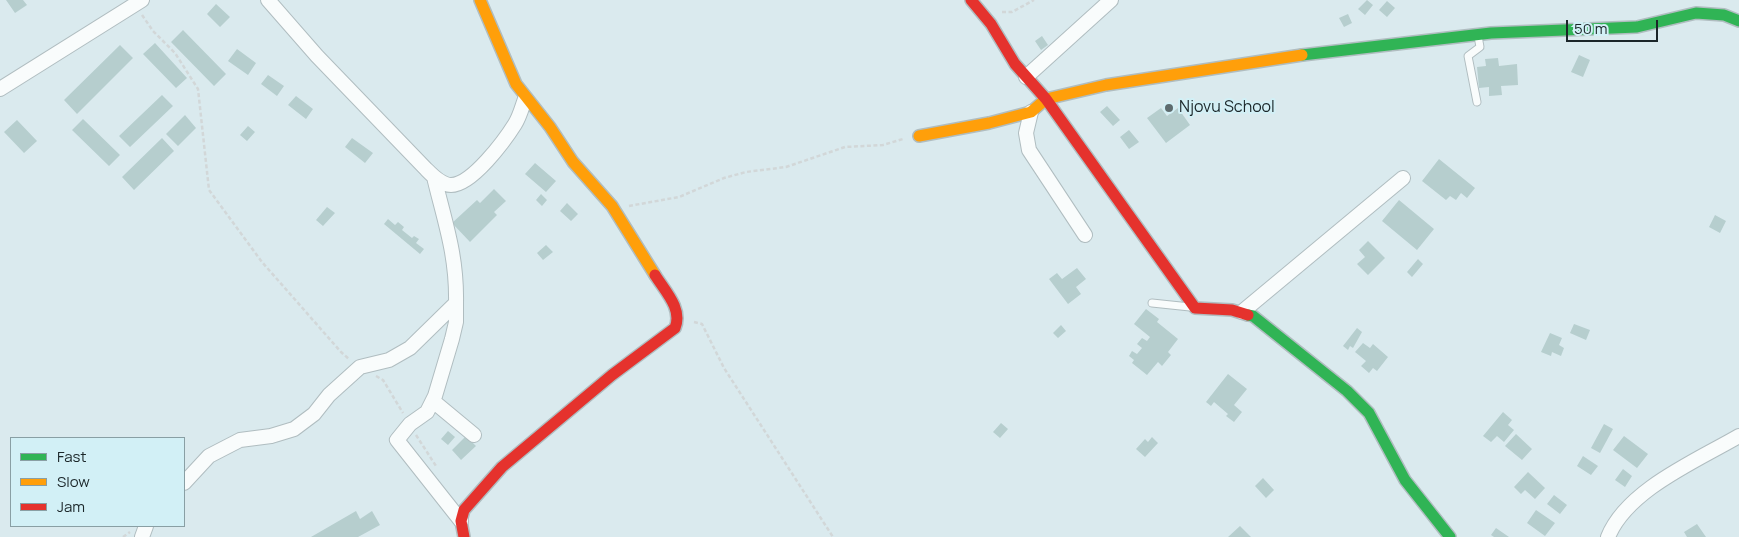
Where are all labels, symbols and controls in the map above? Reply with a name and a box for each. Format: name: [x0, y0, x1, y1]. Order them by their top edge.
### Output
scale bar: [1569, 10, 1662, 42]
text: 50 m: [1574, 18, 1608, 39]
place label: Njovu School: [1179, 98, 1275, 118]
marker: Njovu School: [1163, 102, 1175, 114]
legend: [10, 437, 185, 527]
text: Fast: [57, 446, 86, 467]
text: Slow: [57, 471, 90, 492]
text: Jam: [57, 496, 85, 517]

